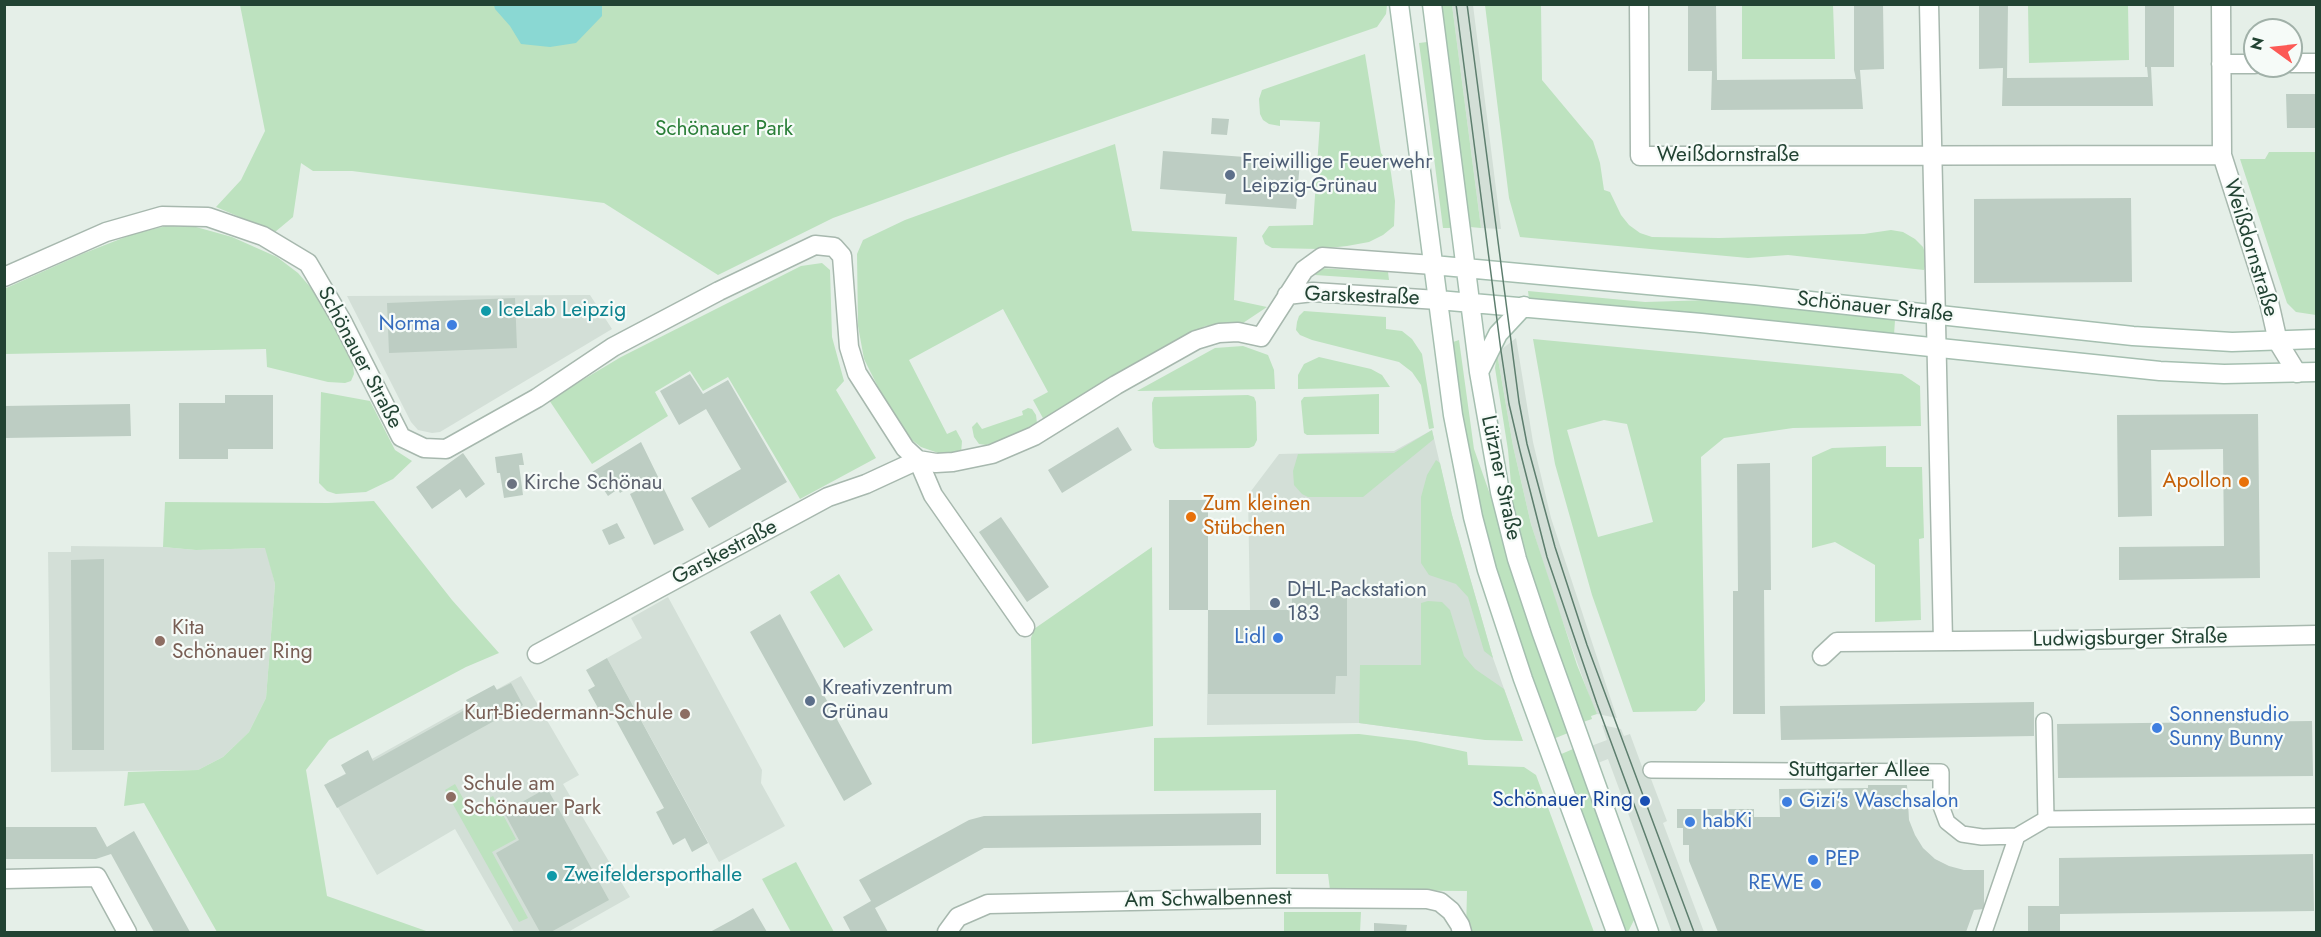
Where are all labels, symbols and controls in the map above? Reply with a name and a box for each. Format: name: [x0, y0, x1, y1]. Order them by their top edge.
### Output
north arrow: [2243, 18, 2303, 78]
text: N: [2244, 35, 2270, 53]
park label: Schönauer Park: [655, 117, 793, 143]
street label: Weißdornstraße: [1657, 143, 1799, 169]
place label: Freiwillige Feuerwehr Leipzig-Grünau: [1242, 150, 1433, 200]
marker: Freiwillige Feuerwehr Leipzig-Grünau: [1223, 168, 1237, 182]
street label: Weißdornstraße: [2217, 176, 2283, 320]
street label: Garskestraße: [1304, 282, 1420, 312]
street label: Schönauer Straße: [311, 283, 407, 433]
street label: Schönauer Straße: [1796, 287, 1954, 329]
place label: IceLab Leipzig: [498, 298, 626, 324]
marker: IceLab Leipzig: [479, 304, 493, 318]
place label: Norma: [379, 312, 440, 338]
marker: Norma: [445, 318, 459, 332]
street label: Lützner Straße: [1474, 413, 1526, 543]
place label: Apollon: [2163, 469, 2232, 495]
place label: Kirche Schönau: [524, 471, 663, 497]
marker: Apollon: [2237, 475, 2251, 489]
marker: Kirche Schönau: [505, 477, 519, 491]
place label: Zum kleinen Stübchen: [1203, 492, 1311, 542]
marker: Zum kleinen Stübchen: [1184, 510, 1198, 524]
street label: Garskestraße: [668, 515, 782, 591]
place label: DHL-Packstation 183: [1287, 578, 1427, 628]
marker: DHL-Packstation 183: [1268, 596, 1282, 610]
place label: Kita Schönauer Ring: [172, 616, 313, 666]
place label: Lidl: [1234, 625, 1266, 651]
street label: Ludwigsburger Straße: [2032, 625, 2228, 653]
marker: Lidl: [1271, 631, 1285, 645]
marker: Kita Schönauer Ring: [153, 634, 167, 648]
place label: Kreativzentrum Grünau: [822, 676, 953, 726]
marker: Kreativzentrum Grünau: [803, 694, 817, 708]
place label: Kurt-Biedermann-Schule: [464, 701, 673, 727]
place label: Sonnenstudio Sunny Bunny: [2169, 703, 2289, 753]
marker: Kurt-Biedermann-Schule: [678, 707, 692, 721]
marker: Sonnenstudio Sunny Bunny: [2150, 721, 2164, 735]
street label: Stuttgarter Allee: [1788, 758, 1930, 784]
place label: Schule am Schönauer Park: [463, 772, 601, 822]
place label: Schönauer Ring: [1492, 788, 1633, 814]
place label: Gizi's Waschsalon: [1799, 789, 1959, 815]
marker: Schule am Schönauer Park: [444, 790, 458, 804]
marker: Schönauer Ring: [1638, 794, 1652, 808]
marker: Gizi's Waschsalon: [1780, 795, 1794, 809]
place label: habKi: [1702, 809, 1752, 835]
marker: habKi: [1683, 815, 1697, 829]
place label: PEP: [1825, 847, 1860, 873]
marker: PEP: [1806, 853, 1820, 867]
place label: Zweifeldersporthalle: [564, 863, 742, 889]
marker: Zweifeldersporthalle: [545, 869, 559, 883]
place label: REWE: [1748, 871, 1804, 897]
marker: REWE: [1809, 877, 1823, 891]
street label: Am Schwalbennest: [1124, 886, 1292, 914]

